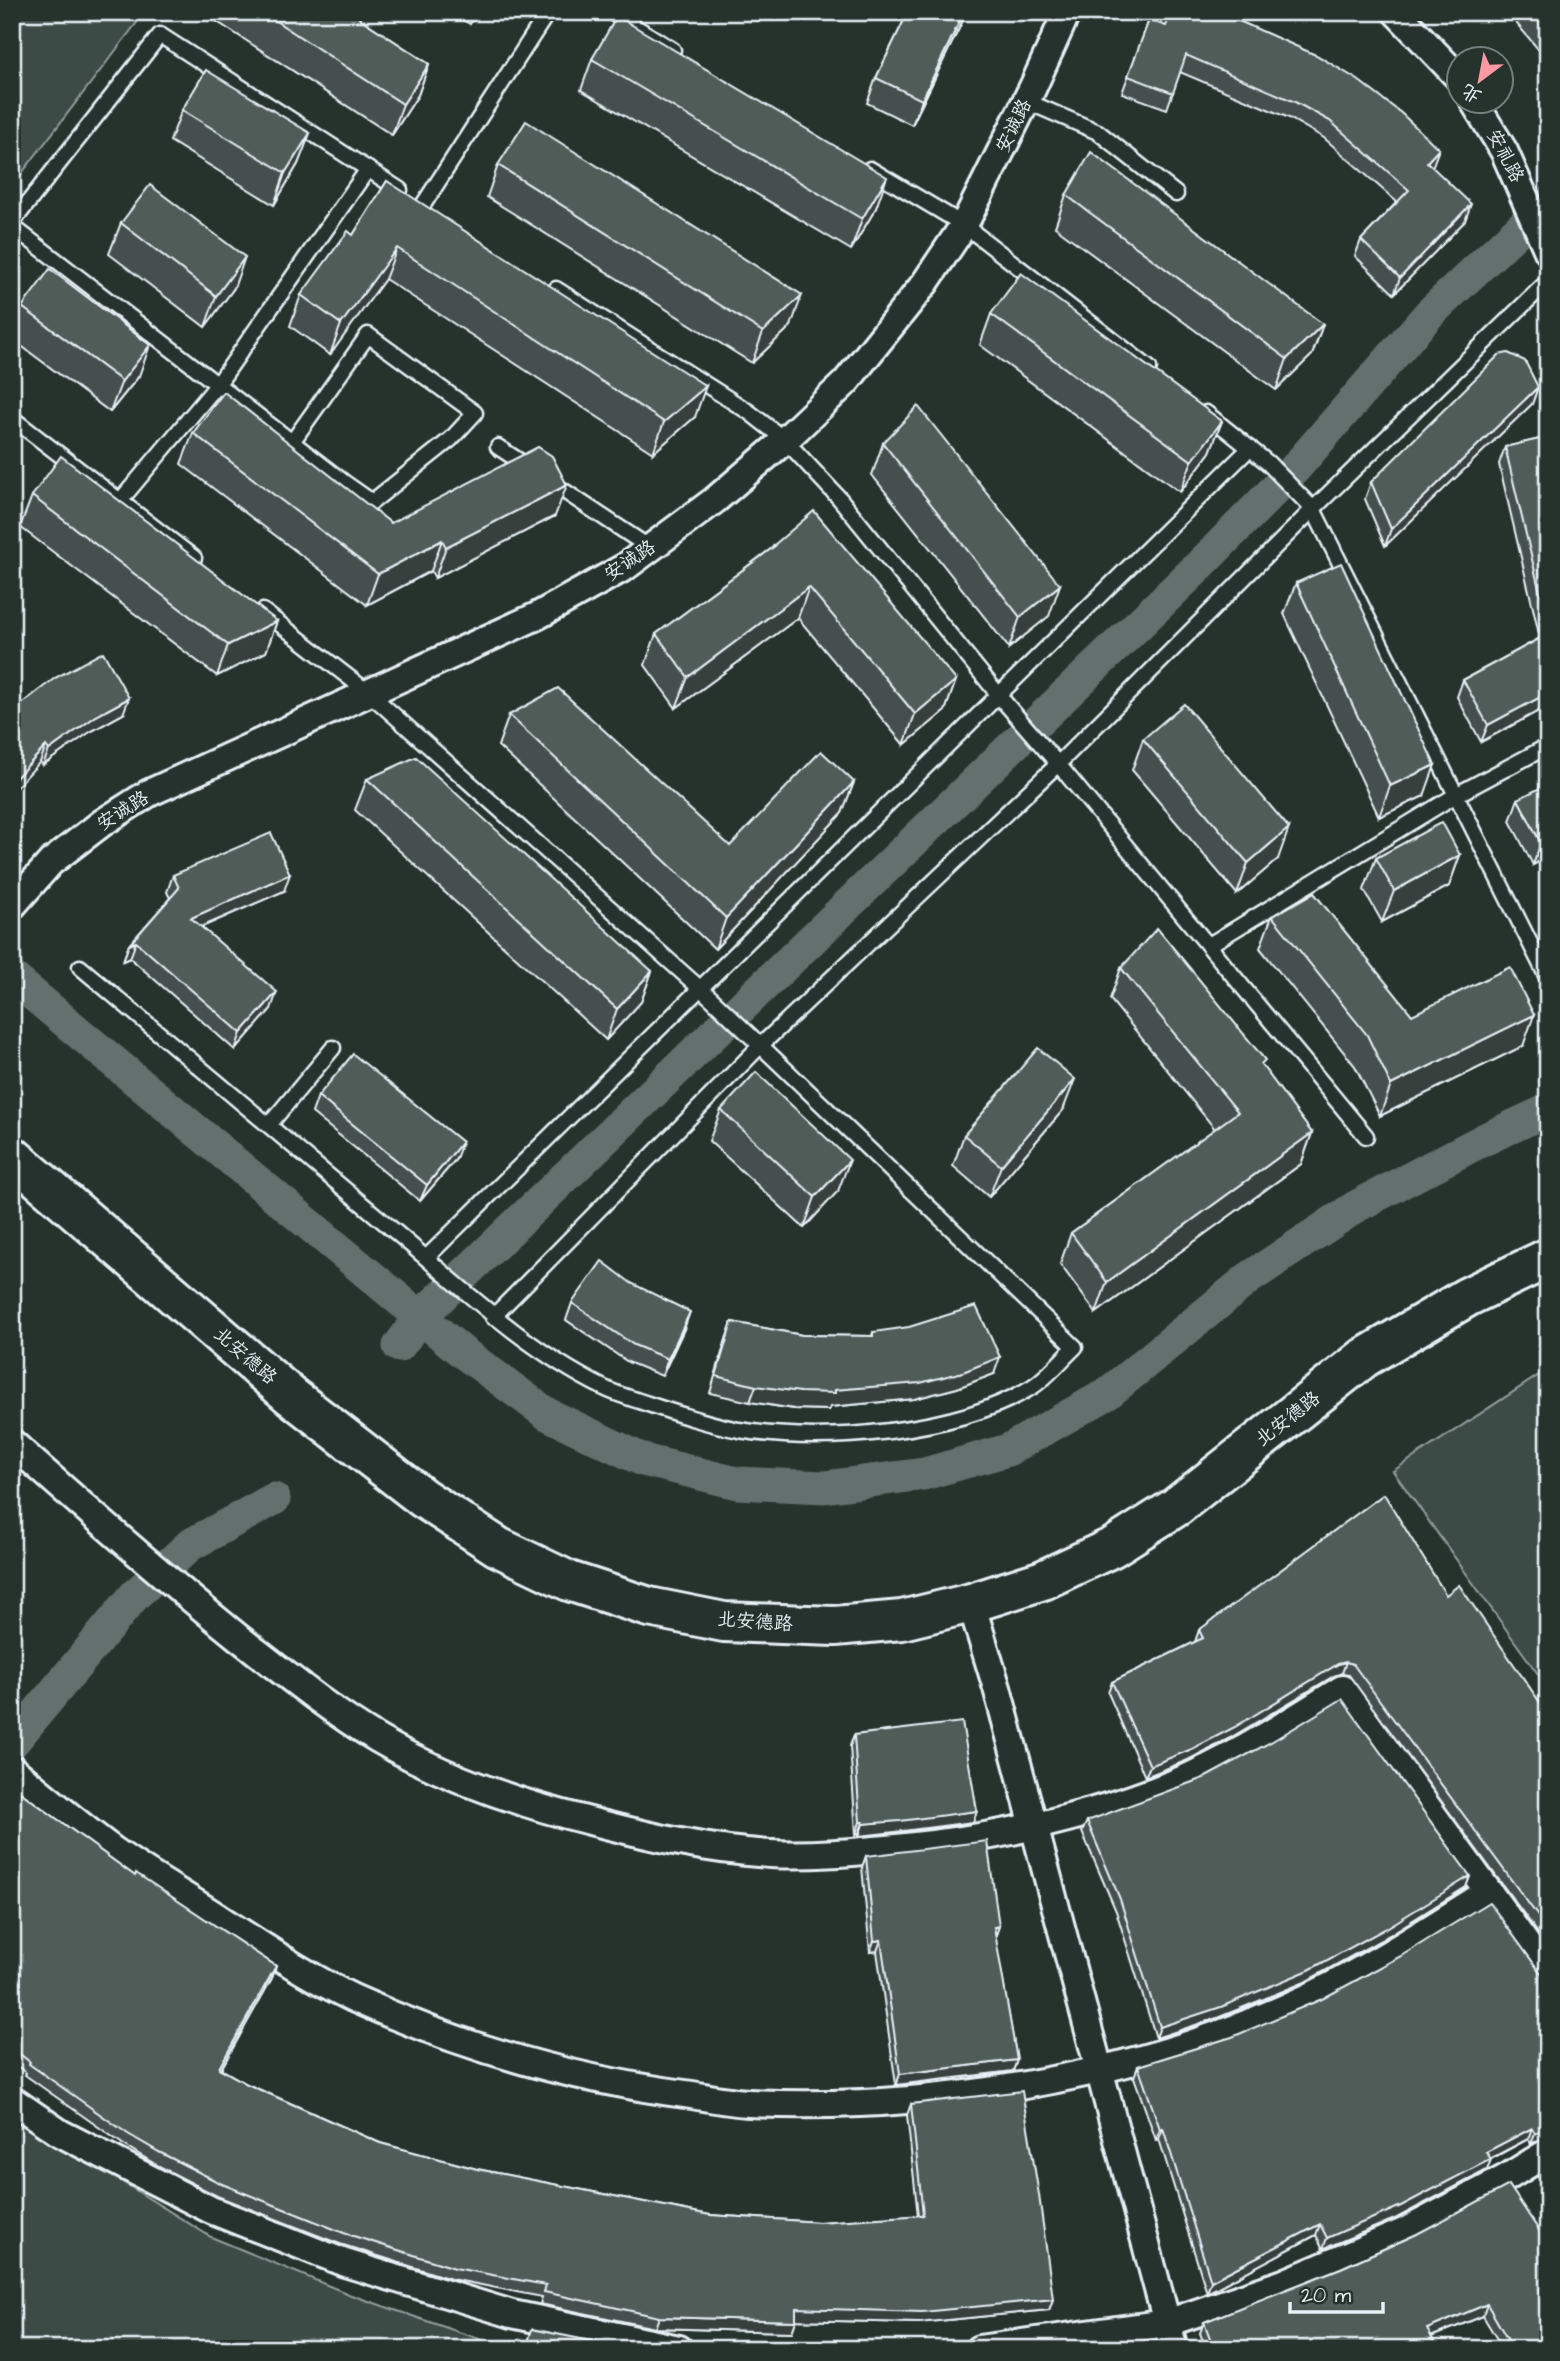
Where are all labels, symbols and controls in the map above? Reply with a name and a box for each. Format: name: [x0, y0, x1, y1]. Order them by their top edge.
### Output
north arrow: [1444, 46, 1514, 116]
text: 北: [1457, 77, 1487, 110]
street label: 安诚路: [989, 94, 1039, 158]
street label: 安礼路: [1480, 124, 1530, 188]
street label: 安诚路: [599, 534, 661, 588]
street label: 安诚路: [92, 784, 154, 838]
street label: 北安德路: [207, 1321, 283, 1391]
street label: 北安德路: [1250, 1385, 1326, 1453]
street label: 北安德路: [716, 1606, 794, 1638]
scale bar: [1290, 2270, 1383, 2314]
text: 20 m: [1301, 2281, 1352, 2310]

